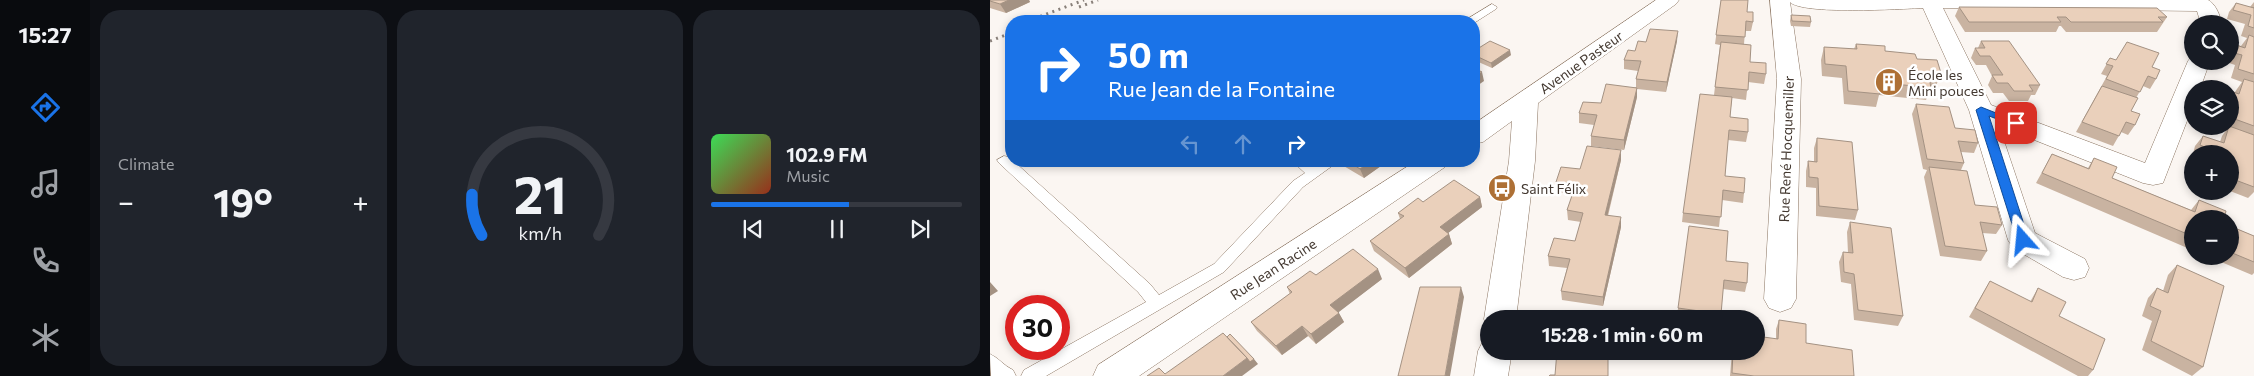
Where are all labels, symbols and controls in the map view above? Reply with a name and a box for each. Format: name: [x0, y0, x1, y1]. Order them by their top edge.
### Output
map controls: [2184, 15, 2239, 265]
button: search: [2184, 15, 2239, 70]
text: 15:27: [18, 21, 72, 48]
street label: Avenue Pasteur: [1536, 27, 1626, 97]
text: 50 m: [1108, 32, 1189, 75]
icon: right: [1025, 35, 1090, 100]
place label: École les Mini pouces: [1908, 66, 1984, 99]
building icon: École les Mini pouces: [1874, 67, 1904, 97]
text: Rue Jean de la Fontaine: [1108, 75, 1335, 102]
street label: Rue René Hocquemiller: [1775, 75, 1797, 223]
button: layers: [2184, 80, 2239, 135]
icon: directions: [28, 90, 63, 125]
pin: [1995, 102, 2037, 144]
icon: arrive: [2002, 109, 2030, 137]
icon: left: [1176, 130, 1204, 158]
icon: ahead: [1229, 130, 1257, 158]
icon: right: [1282, 130, 1310, 158]
text: 102.9 FM: [786, 143, 868, 166]
button: +: [2184, 145, 2239, 200]
text: Climate: [118, 154, 174, 173]
text: 21: [513, 161, 567, 225]
icon: music: [28, 166, 63, 201]
text: Music: [786, 166, 830, 185]
bus stop icon: Saint Félix: [1487, 173, 1517, 203]
text: 19°: [213, 178, 273, 225]
place label: Saint Félix: [1521, 180, 1587, 197]
text: −: [118, 184, 134, 218]
text: +: [352, 184, 369, 218]
button: −: [2184, 210, 2239, 265]
position arrow: [1996, 213, 2048, 265]
icon: previous: [739, 215, 767, 243]
icon: pause: [823, 215, 851, 243]
icon: next: [906, 215, 934, 243]
text: km/h: [518, 222, 562, 244]
street label: Rue Jean Racine: [1227, 235, 1319, 303]
icon: phone: [28, 243, 63, 278]
speed limit sign: 30: [1005, 295, 1070, 360]
icon: climate: [28, 320, 63, 355]
text: 15:28 · 1 min · 60 m: [1542, 323, 1703, 346]

